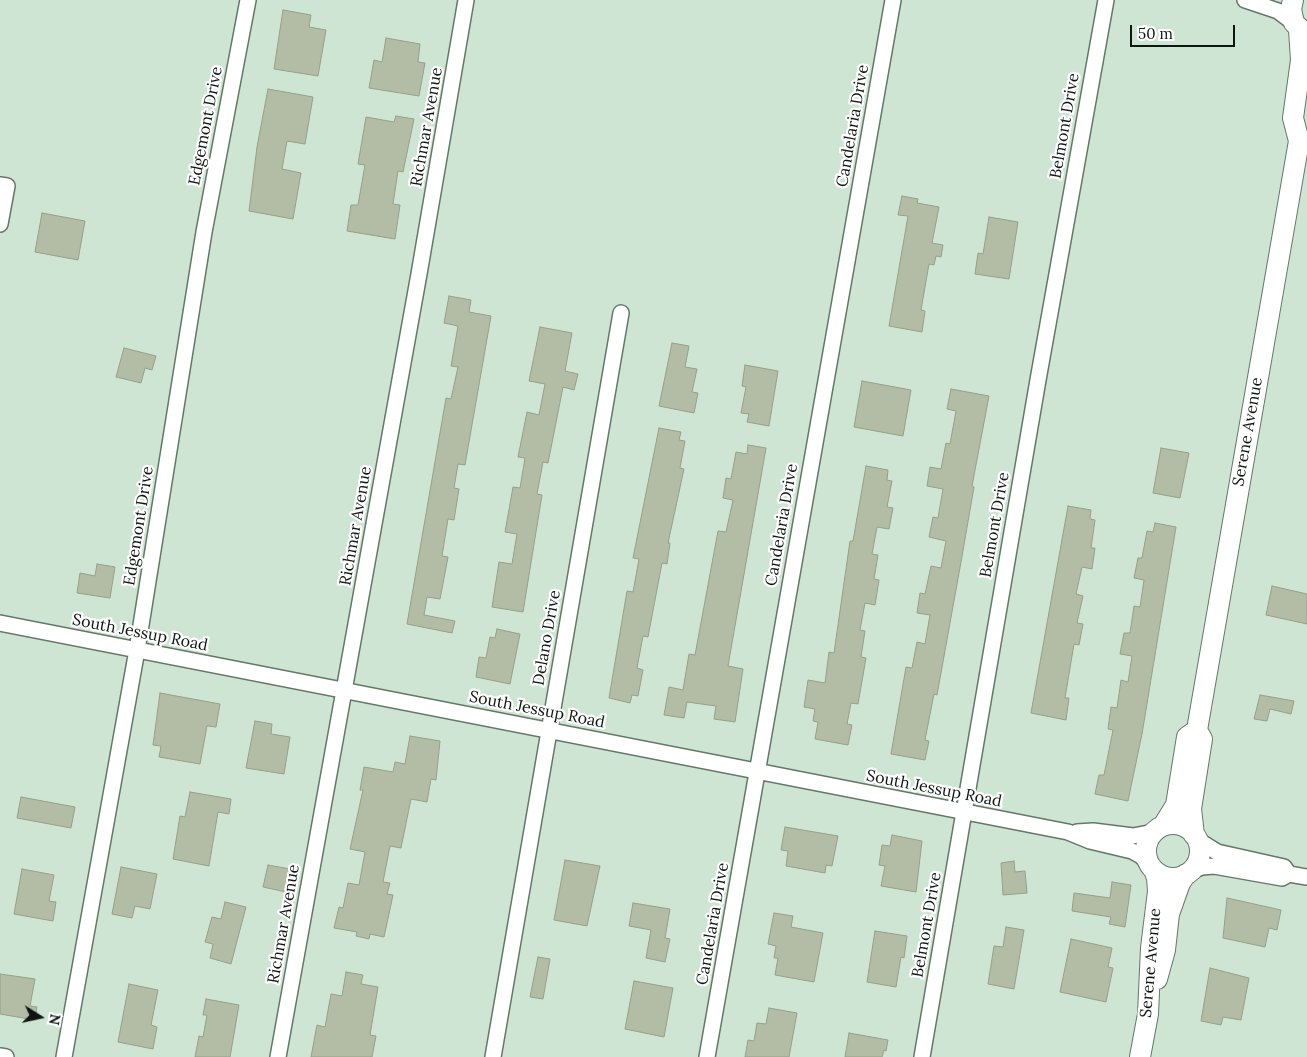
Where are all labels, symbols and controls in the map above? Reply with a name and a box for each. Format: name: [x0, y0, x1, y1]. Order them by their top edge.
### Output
scale bar: [1132, 15, 1237, 47]
text: 50 m: [1138, 24, 1173, 43]
street label: Candelaria Drive: [833, 63, 873, 189]
street label: Edgemont Drive: [185, 65, 227, 187]
street label: Richmar Avenue: [407, 66, 447, 188]
street label: Belmont Drive: [1046, 72, 1084, 180]
street label: Serene Avenue: [1229, 376, 1267, 488]
street label: Candelaria Drive: [762, 462, 802, 588]
street label: Edgemont Drive: [120, 465, 158, 587]
street label: Richmar Avenue: [336, 465, 376, 587]
street label: Belmont Drive: [976, 471, 1014, 579]
street label: Delano Drive: [529, 589, 565, 687]
street label: South Jessup Road: [71, 610, 209, 656]
street label: South Jessup Road: [468, 687, 606, 733]
street label: South Jessup Road: [865, 766, 1003, 812]
street label: Candelaria Drive: [693, 861, 733, 987]
street label: Richmar Avenue: [264, 863, 304, 985]
street label: Belmont Drive: [908, 871, 946, 979]
street label: Serene Avenue: [1137, 907, 1165, 1019]
north arrow: [15, 992, 65, 1042]
text: N: [45, 1013, 65, 1026]

